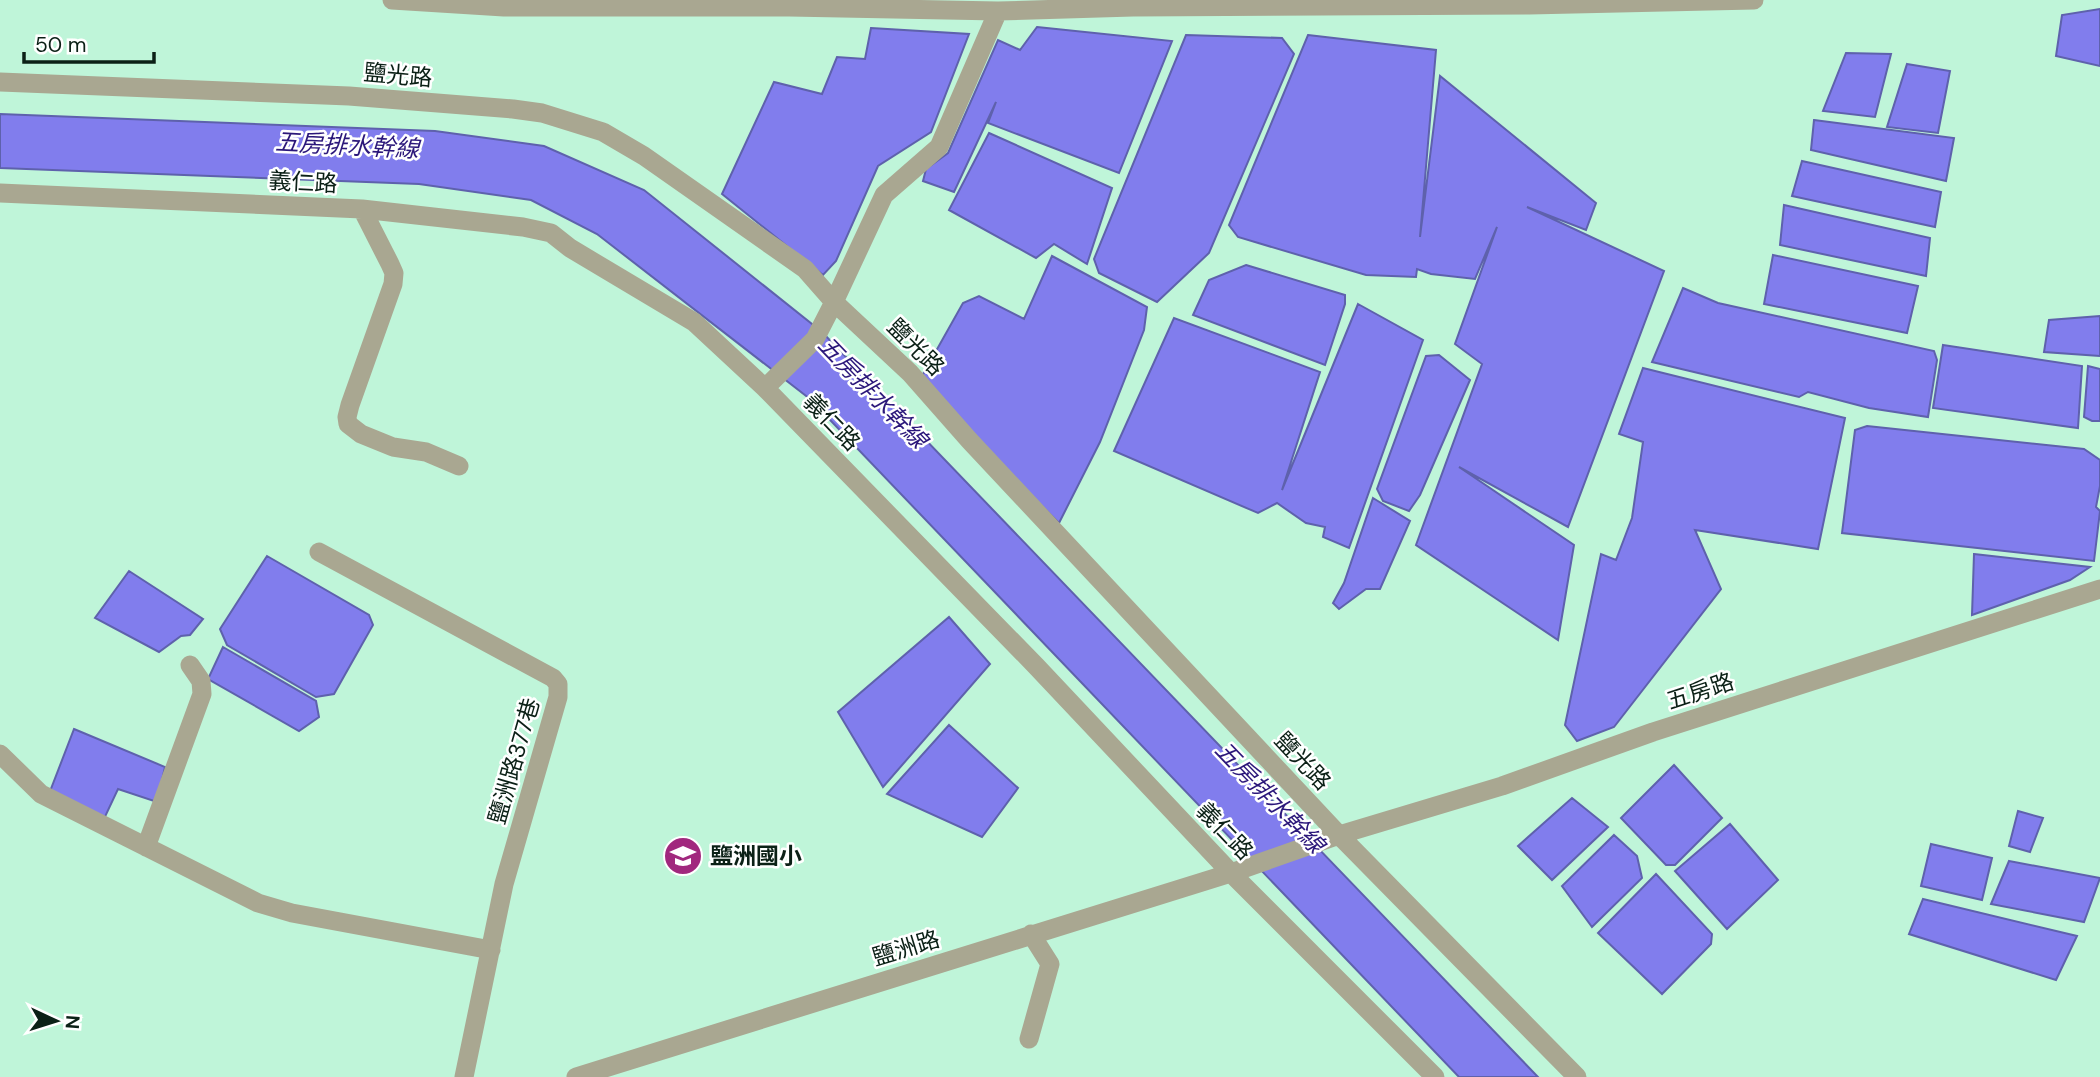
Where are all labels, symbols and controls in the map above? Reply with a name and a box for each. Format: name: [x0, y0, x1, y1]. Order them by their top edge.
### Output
scale bar: [24, 21, 154, 65]
text: 50 m: [35, 31, 86, 59]
street label: 鹽光路: [362, 57, 434, 93]
water label: 五房排水幹線: [274, 126, 423, 164]
street label: 義仁路: [268, 165, 338, 199]
street label: 鹽光路: [881, 312, 951, 382]
water label: 五房排水幹線: [812, 329, 936, 457]
street label: 義仁路: [797, 387, 867, 457]
street label: 五房路: [1663, 666, 1737, 716]
street label: 鹽洲路377巷: [482, 694, 546, 828]
street label: 鹽光路: [1269, 726, 1337, 796]
water label: 五房排水幹線: [1209, 734, 1333, 862]
street label: 義仁路: [1190, 796, 1260, 866]
school or university icon: 鹽洲國小: [662, 835, 704, 877]
place label: 鹽洲國小: [710, 841, 802, 871]
street label: 鹽洲路: [869, 924, 943, 972]
north arrow: [21, 986, 91, 1056]
text: N: [60, 1014, 85, 1030]

